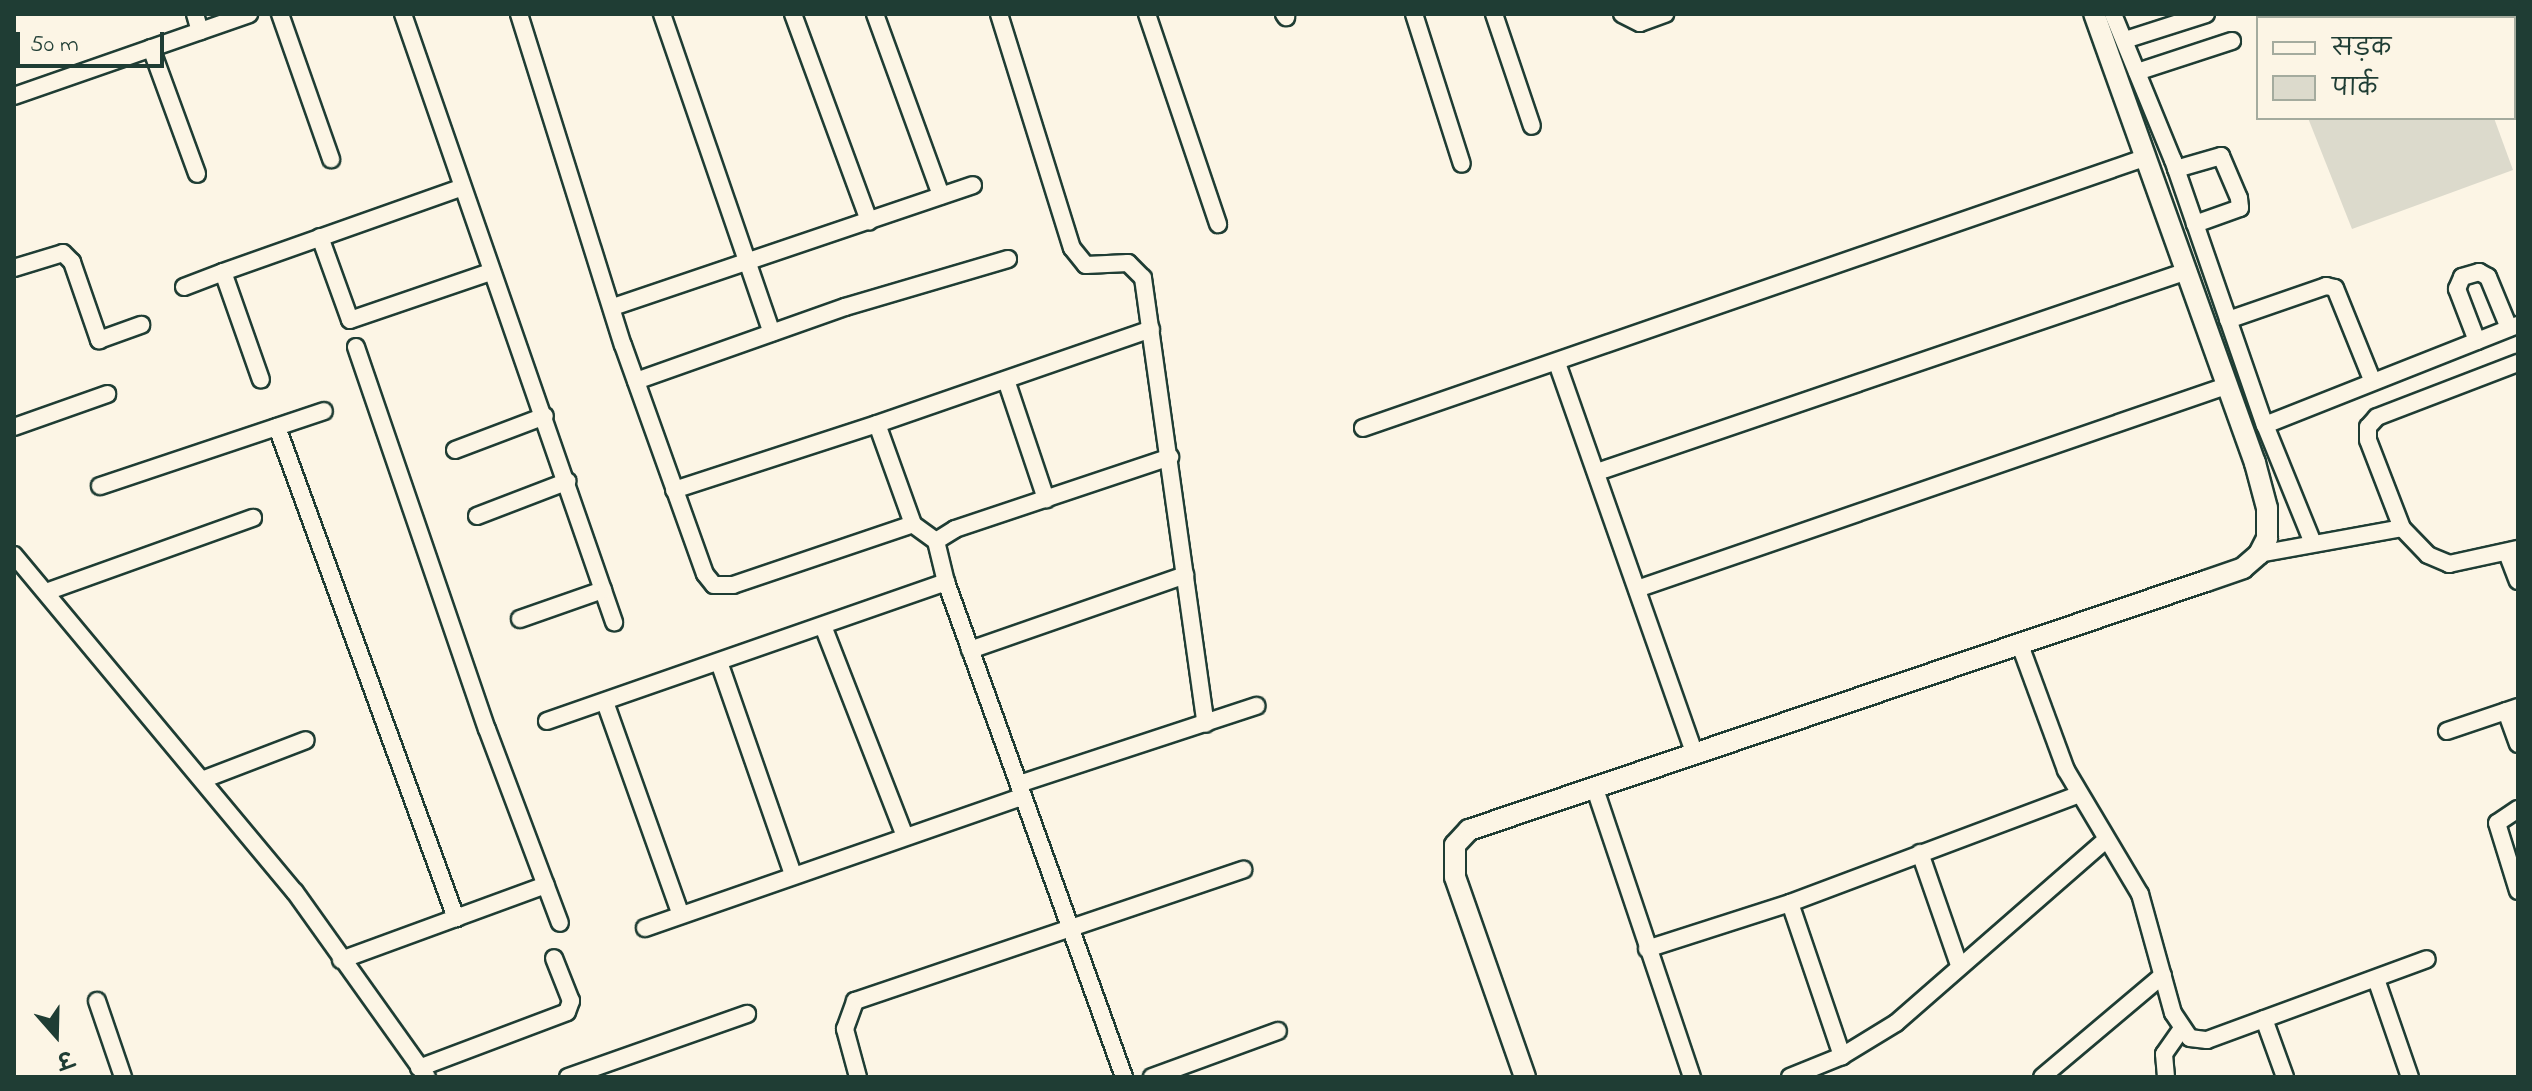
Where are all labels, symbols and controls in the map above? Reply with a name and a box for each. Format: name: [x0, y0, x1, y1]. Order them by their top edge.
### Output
scale bar: [20, 16, 168, 66]
legend: [2256, 16, 2516, 120]
text: 50 m: [30, 28, 79, 63]
text: सड़क: [2332, 32, 2391, 67]
text: पार्क: [2332, 72, 2377, 107]
north arrow: [16, 995, 96, 1075]
text: उ: [52, 1040, 77, 1075]

